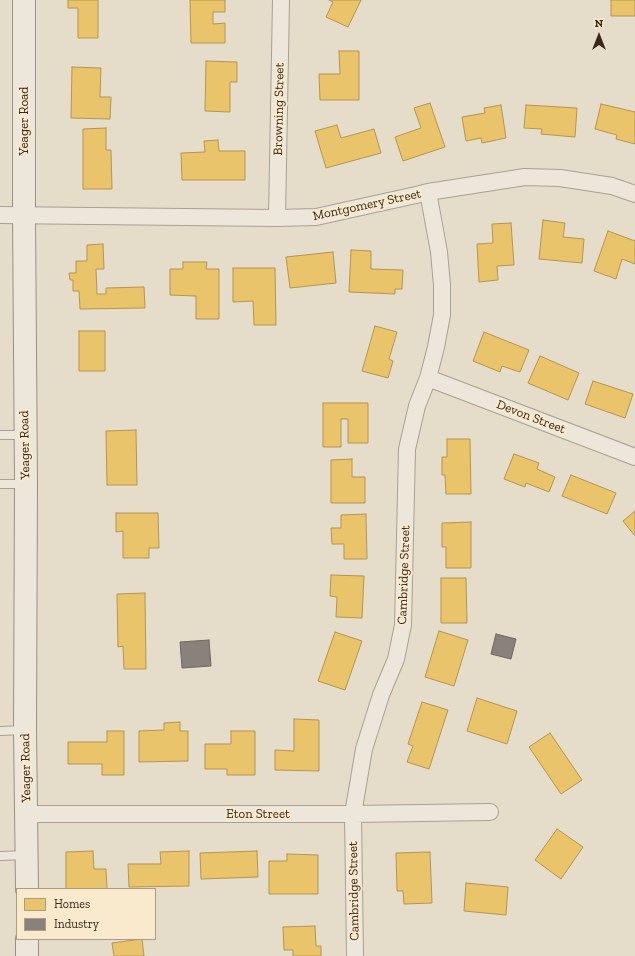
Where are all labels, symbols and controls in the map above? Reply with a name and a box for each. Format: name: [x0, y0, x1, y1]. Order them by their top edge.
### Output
north arrow: [579, 16, 619, 56]
text: N: [595, 17, 603, 30]
street label: Browning Street: [270, 63, 288, 155]
street label: Yeager Road: [16, 87, 32, 155]
street label: Montgomery Street: [311, 186, 423, 224]
street label: Devon Street: [494, 397, 568, 437]
street label: Yeager Road: [17, 410, 33, 480]
street label: Cambridge Street: [394, 525, 414, 625]
street label: Yeager Road: [18, 733, 34, 803]
street label: Eton Street: [226, 806, 290, 822]
street label: Cambridge Street: [345, 841, 363, 941]
legend: [16, 888, 156, 940]
text: Homes: [54, 897, 90, 911]
text: Industry: [54, 917, 99, 931]

